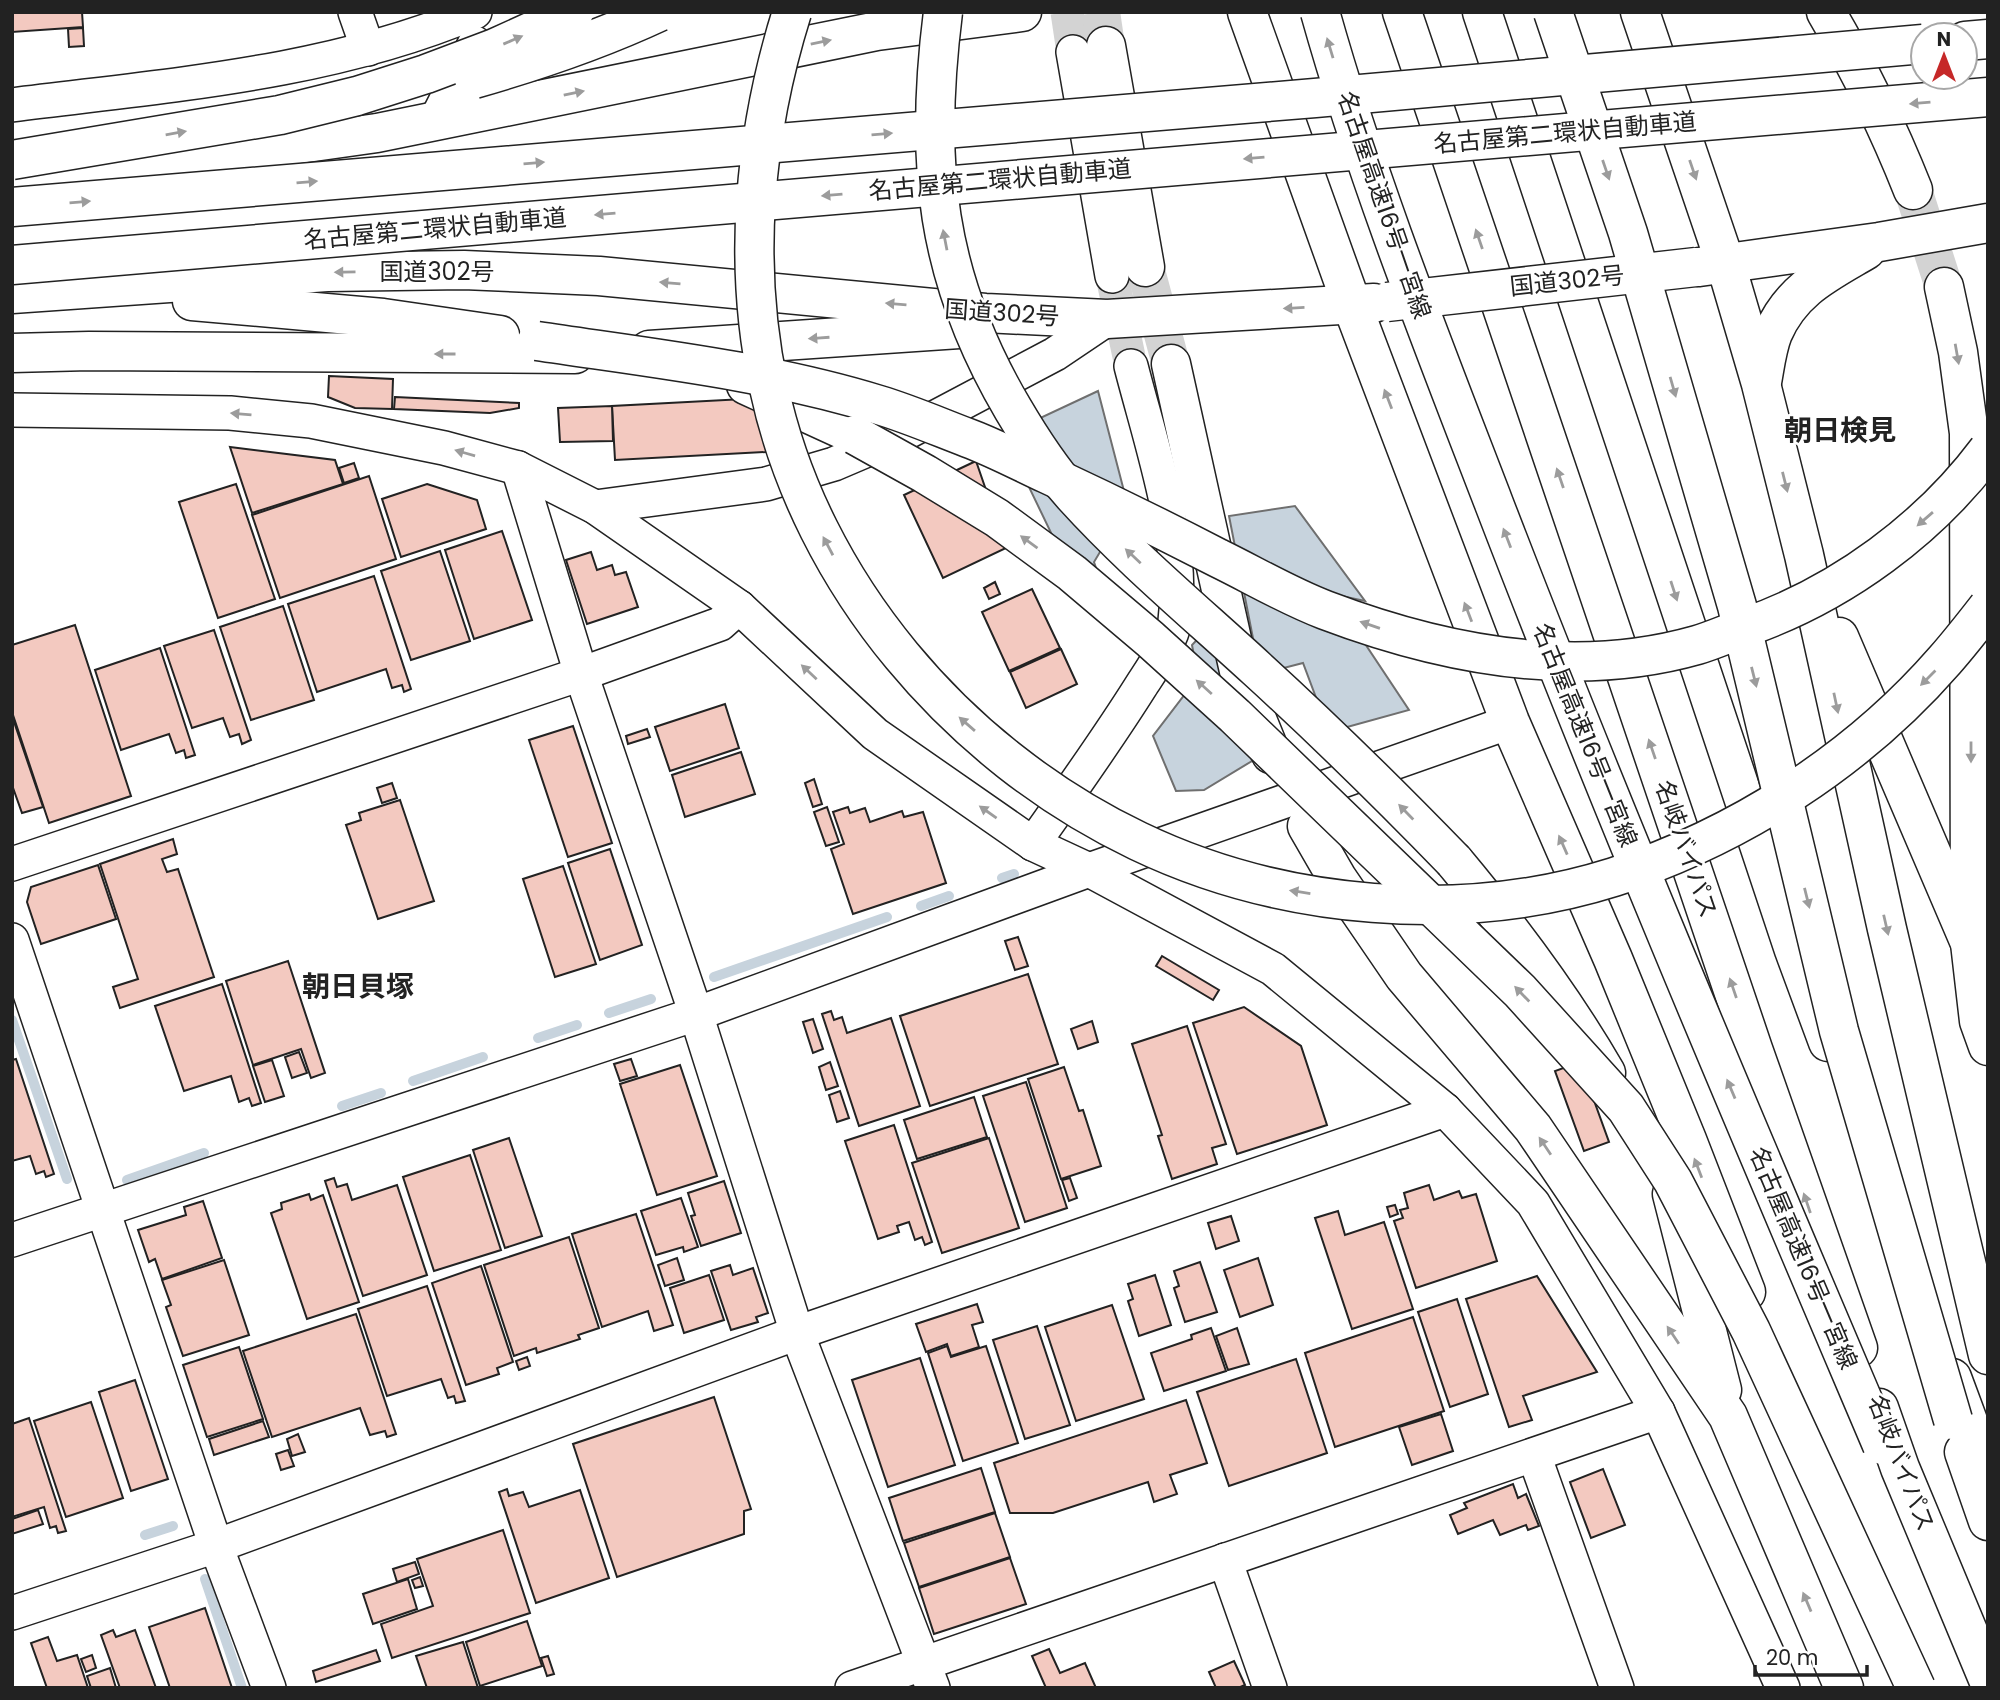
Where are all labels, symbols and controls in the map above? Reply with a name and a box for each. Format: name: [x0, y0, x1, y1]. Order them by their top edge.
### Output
north arrow: [1909, 21, 1979, 91]
text: N: [1937, 26, 1951, 53]
one-way arrow: [502, 34, 523, 45]
one-way arrow: [810, 37, 832, 48]
one-way arrow: [1325, 37, 1335, 58]
street label: 名古屋高速16号一宮線: [1330, 87, 1439, 323]
one-way arrow: [563, 88, 585, 99]
one-way arrow: [1909, 98, 1931, 109]
street label: 名古屋第二環状自動車道: [1432, 105, 1698, 160]
one-way arrow: [165, 127, 187, 138]
one-way arrow: [872, 128, 894, 139]
street label: 名古屋第二環状自動車道: [867, 152, 1133, 207]
one-way arrow: [1242, 153, 1264, 164]
one-way arrow: [523, 158, 545, 169]
one-way arrow: [1601, 159, 1612, 180]
one-way arrow: [1688, 159, 1699, 180]
one-way arrow: [296, 176, 318, 187]
one-way arrow: [820, 190, 842, 201]
one-way arrow: [69, 196, 91, 207]
street label: 名古屋第二環状自動車道: [302, 201, 568, 256]
one-way arrow: [594, 209, 616, 220]
one-way arrow: [1473, 228, 1484, 249]
one-way arrow: [939, 229, 950, 251]
street label: 国道302号: [379, 255, 495, 288]
street label: 国道302号: [1508, 258, 1626, 303]
one-way arrow: [333, 266, 355, 278]
one-way arrow: [658, 277, 680, 288]
street label: 国道302号: [944, 292, 1061, 333]
one-way arrow: [885, 299, 907, 310]
one-way arrow: [1283, 303, 1305, 314]
one-way arrow: [808, 333, 830, 344]
one-way arrow: [1952, 343, 1963, 365]
one-way arrow: [434, 348, 456, 360]
one-way arrow: [1668, 377, 1678, 398]
one-way arrow: [1382, 389, 1393, 410]
one-way arrow: [230, 408, 252, 419]
district label: 朝日検見: [1784, 411, 1896, 450]
one-way arrow: [454, 448, 475, 458]
one-way arrow: [1554, 467, 1565, 488]
one-way arrow: [1780, 471, 1791, 493]
one-way arrow: [1916, 511, 1934, 527]
one-way arrow: [1501, 528, 1512, 549]
one-way arrow: [1020, 535, 1038, 549]
one-way arrow: [822, 536, 834, 556]
one-way arrow: [1124, 548, 1142, 564]
one-way arrow: [1670, 581, 1680, 602]
one-way arrow: [1462, 602, 1473, 623]
street label: 名古屋高速16号一宮線: [1525, 618, 1646, 852]
one-way arrow: [1360, 619, 1381, 630]
one-way arrow: [800, 664, 818, 680]
one-way arrow: [1749, 666, 1760, 688]
one-way arrow: [1920, 670, 1936, 686]
one-way arrow: [1196, 680, 1213, 696]
one-way arrow: [1831, 692, 1842, 714]
one-way arrow: [959, 717, 976, 732]
one-way arrow: [1646, 739, 1657, 760]
one-way arrow: [1965, 741, 1977, 763]
street label: 名岐バイパス: [1648, 776, 1725, 922]
one-way arrow: [1399, 804, 1415, 821]
one-way arrow: [979, 805, 997, 819]
one-way arrow: [1557, 835, 1568, 856]
one-way arrow: [1289, 887, 1311, 898]
one-way arrow: [1802, 887, 1813, 909]
one-way arrow: [1881, 915, 1892, 937]
district label: 朝日貝塚: [302, 967, 414, 1006]
one-way arrow: [1727, 977, 1738, 998]
one-way arrow: [1515, 986, 1531, 1003]
one-way arrow: [1725, 1079, 1736, 1100]
one-way arrow: [1538, 1137, 1552, 1155]
street label: 名古屋高速16号一宮線: [1742, 1141, 1865, 1374]
one-way arrow: [1692, 1158, 1703, 1179]
one-way arrow: [1801, 1192, 1812, 1213]
one-way arrow: [1667, 1325, 1680, 1344]
street label: 名岐バイパス: [1860, 1390, 1943, 1536]
one-way arrow: [1802, 1592, 1813, 1613]
scale bar: [1755, 1634, 1867, 1678]
text: 20 m: [1766, 1643, 1819, 1672]

